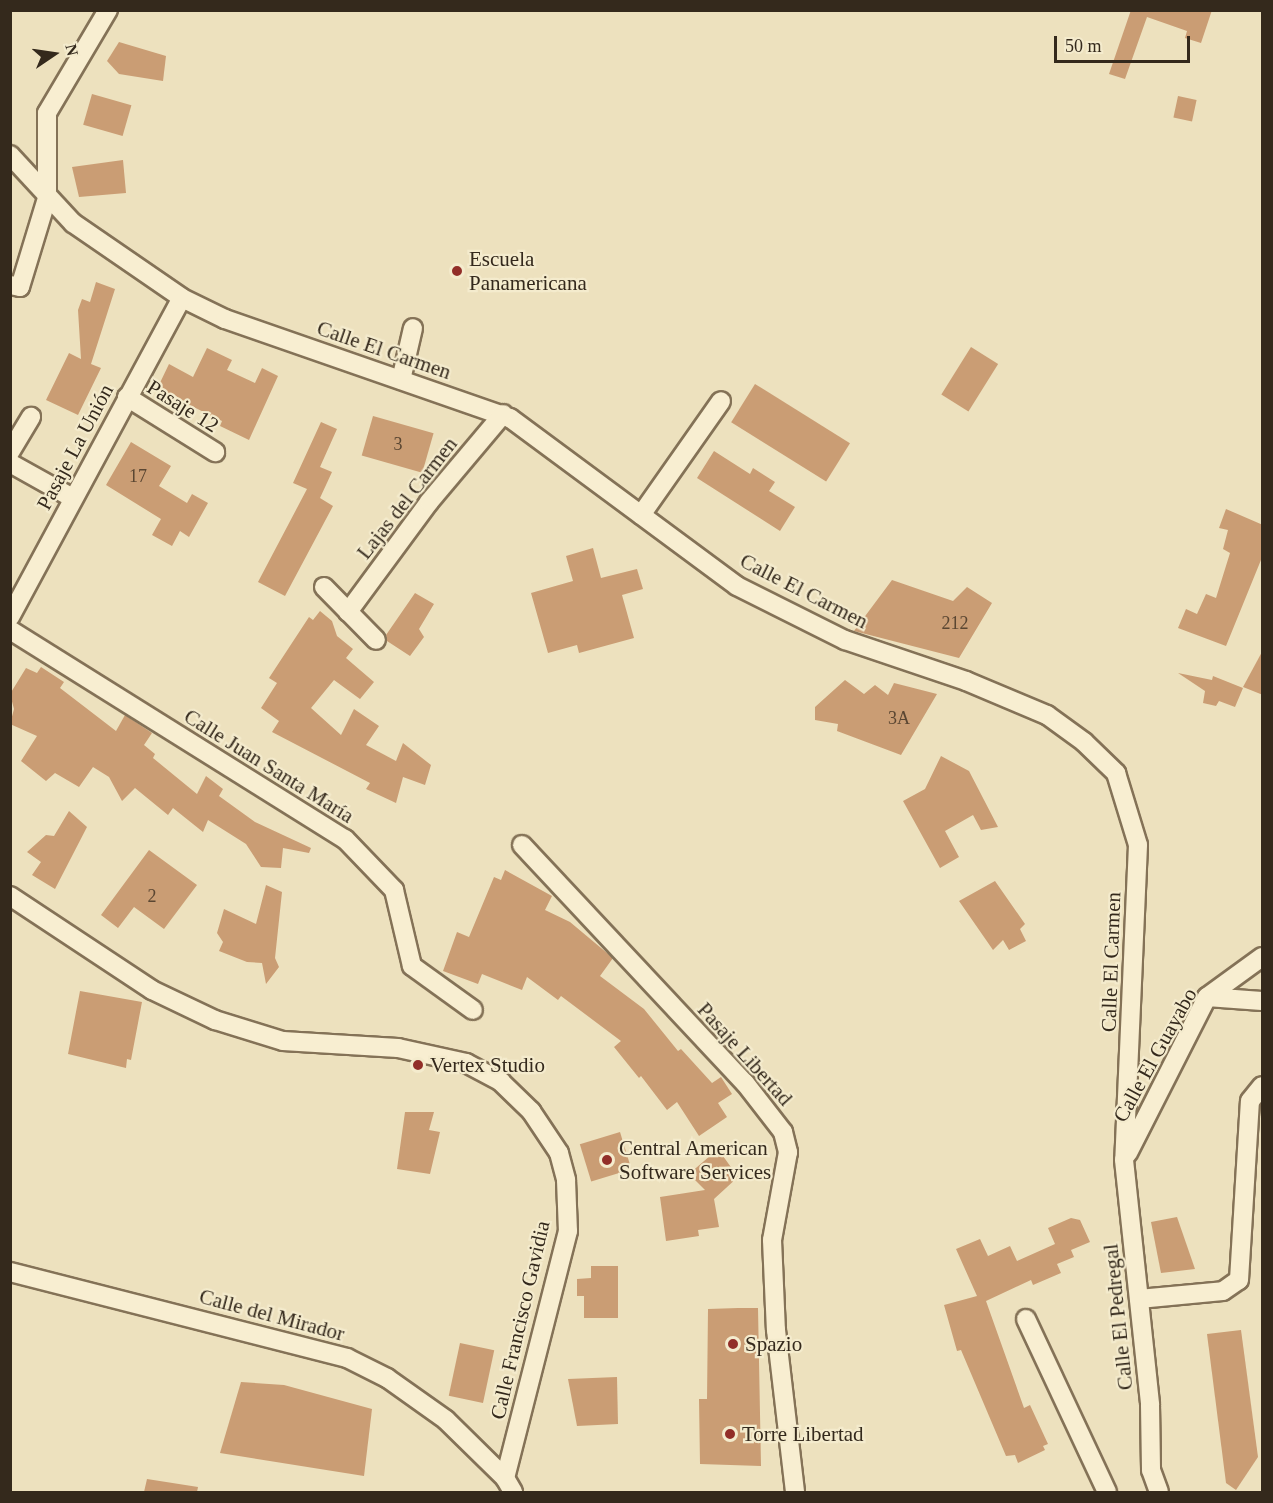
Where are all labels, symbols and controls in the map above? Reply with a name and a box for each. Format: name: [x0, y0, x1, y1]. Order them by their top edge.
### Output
north arrow: [24, 24, 84, 84]
scale bar: [1057, 24, 1194, 62]
text: 50 m: [1065, 36, 1102, 56]
text: N: [62, 42, 82, 57]
place label: Escuela Panamericana: [469, 246, 587, 296]
marker: Escuela Panamericana: [450, 264, 464, 278]
street label: Calle El Carmen: [314, 315, 454, 385]
street label: Pasaje 12: [142, 374, 224, 438]
street label: Pasaje La Unión: [31, 380, 119, 514]
street label: Lajas del Carmen: [351, 432, 463, 564]
house number: 3: [394, 433, 402, 455]
house number: 17: [129, 465, 147, 487]
street label: Calle El Carmen: [736, 548, 872, 634]
house number: 212: [942, 612, 968, 634]
street label: Calle Juan Santa María: [179, 704, 359, 828]
house number: 3A: [888, 707, 910, 729]
house number: 2: [148, 885, 156, 907]
street label: Calle El Carmen: [1096, 892, 1126, 1032]
street label: Calle El Guayabo: [1108, 984, 1202, 1126]
street label: Pasaje Libertad: [692, 997, 798, 1111]
place label: Vertex Studio: [430, 1052, 545, 1078]
marker: Vertex Studio: [411, 1058, 425, 1072]
place label: Central American Software Services: [619, 1135, 771, 1185]
marker: Central American Software Services: [600, 1153, 614, 1167]
street label: Calle Francisco Gavidia: [485, 1218, 555, 1422]
street label: Calle El Pedregal: [1098, 1243, 1138, 1391]
street label: Calle del Mirador: [197, 1284, 347, 1346]
place label: Spazio: [745, 1331, 802, 1357]
marker: Spazio: [726, 1337, 740, 1351]
place label: Torre Libertad: [742, 1421, 864, 1447]
marker: Torre Libertad: [723, 1427, 737, 1441]

